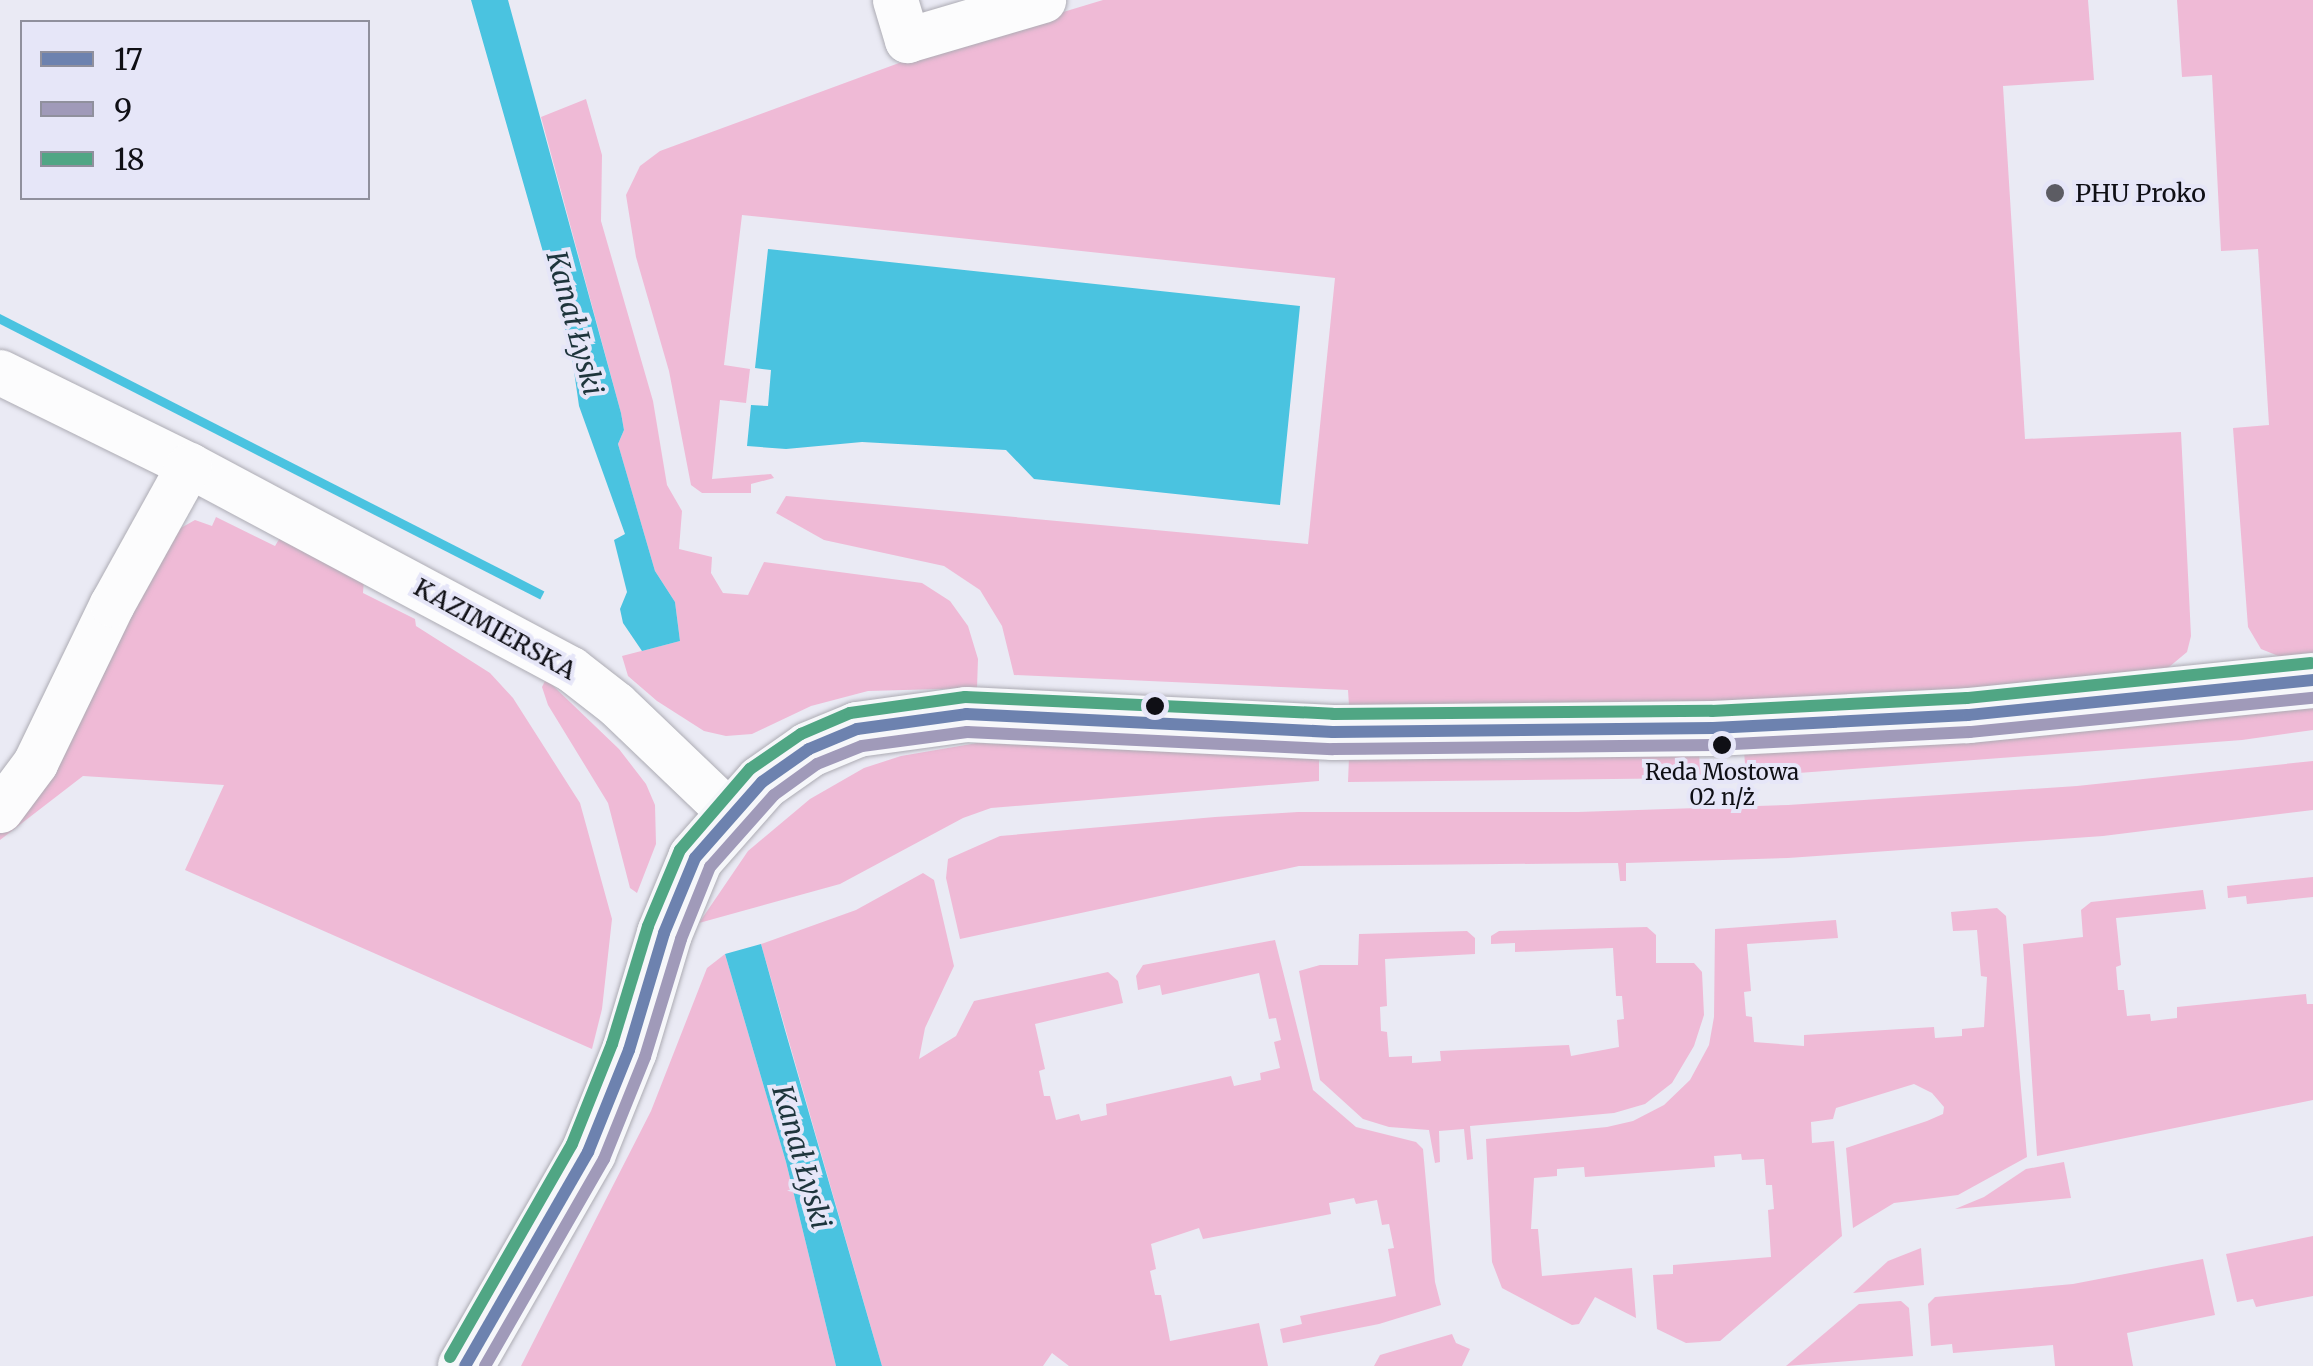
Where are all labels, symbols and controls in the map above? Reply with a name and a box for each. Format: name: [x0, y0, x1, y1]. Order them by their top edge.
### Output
legend: [20, 20, 370, 200]
text: 17: [114, 40, 143, 78]
text: 9: [114, 90, 132, 128]
text: 18: [114, 140, 145, 178]
place label: PHU Proko: [2075, 178, 2206, 208]
marker: PHU Proko: [2044, 182, 2066, 204]
water label: Kanał Łyski: [540, 247, 610, 399]
street label: KAZIMIERSKA: [409, 572, 581, 686]
unlabelled marker: [1145, 696, 1165, 716]
marker: Reda Mostowa 02 n/ż: [1712, 735, 1732, 755]
place label: Reda Mostowa 02 n/ż: [1645, 759, 1799, 810]
water label: Kanał Łyski: [765, 1081, 839, 1233]

